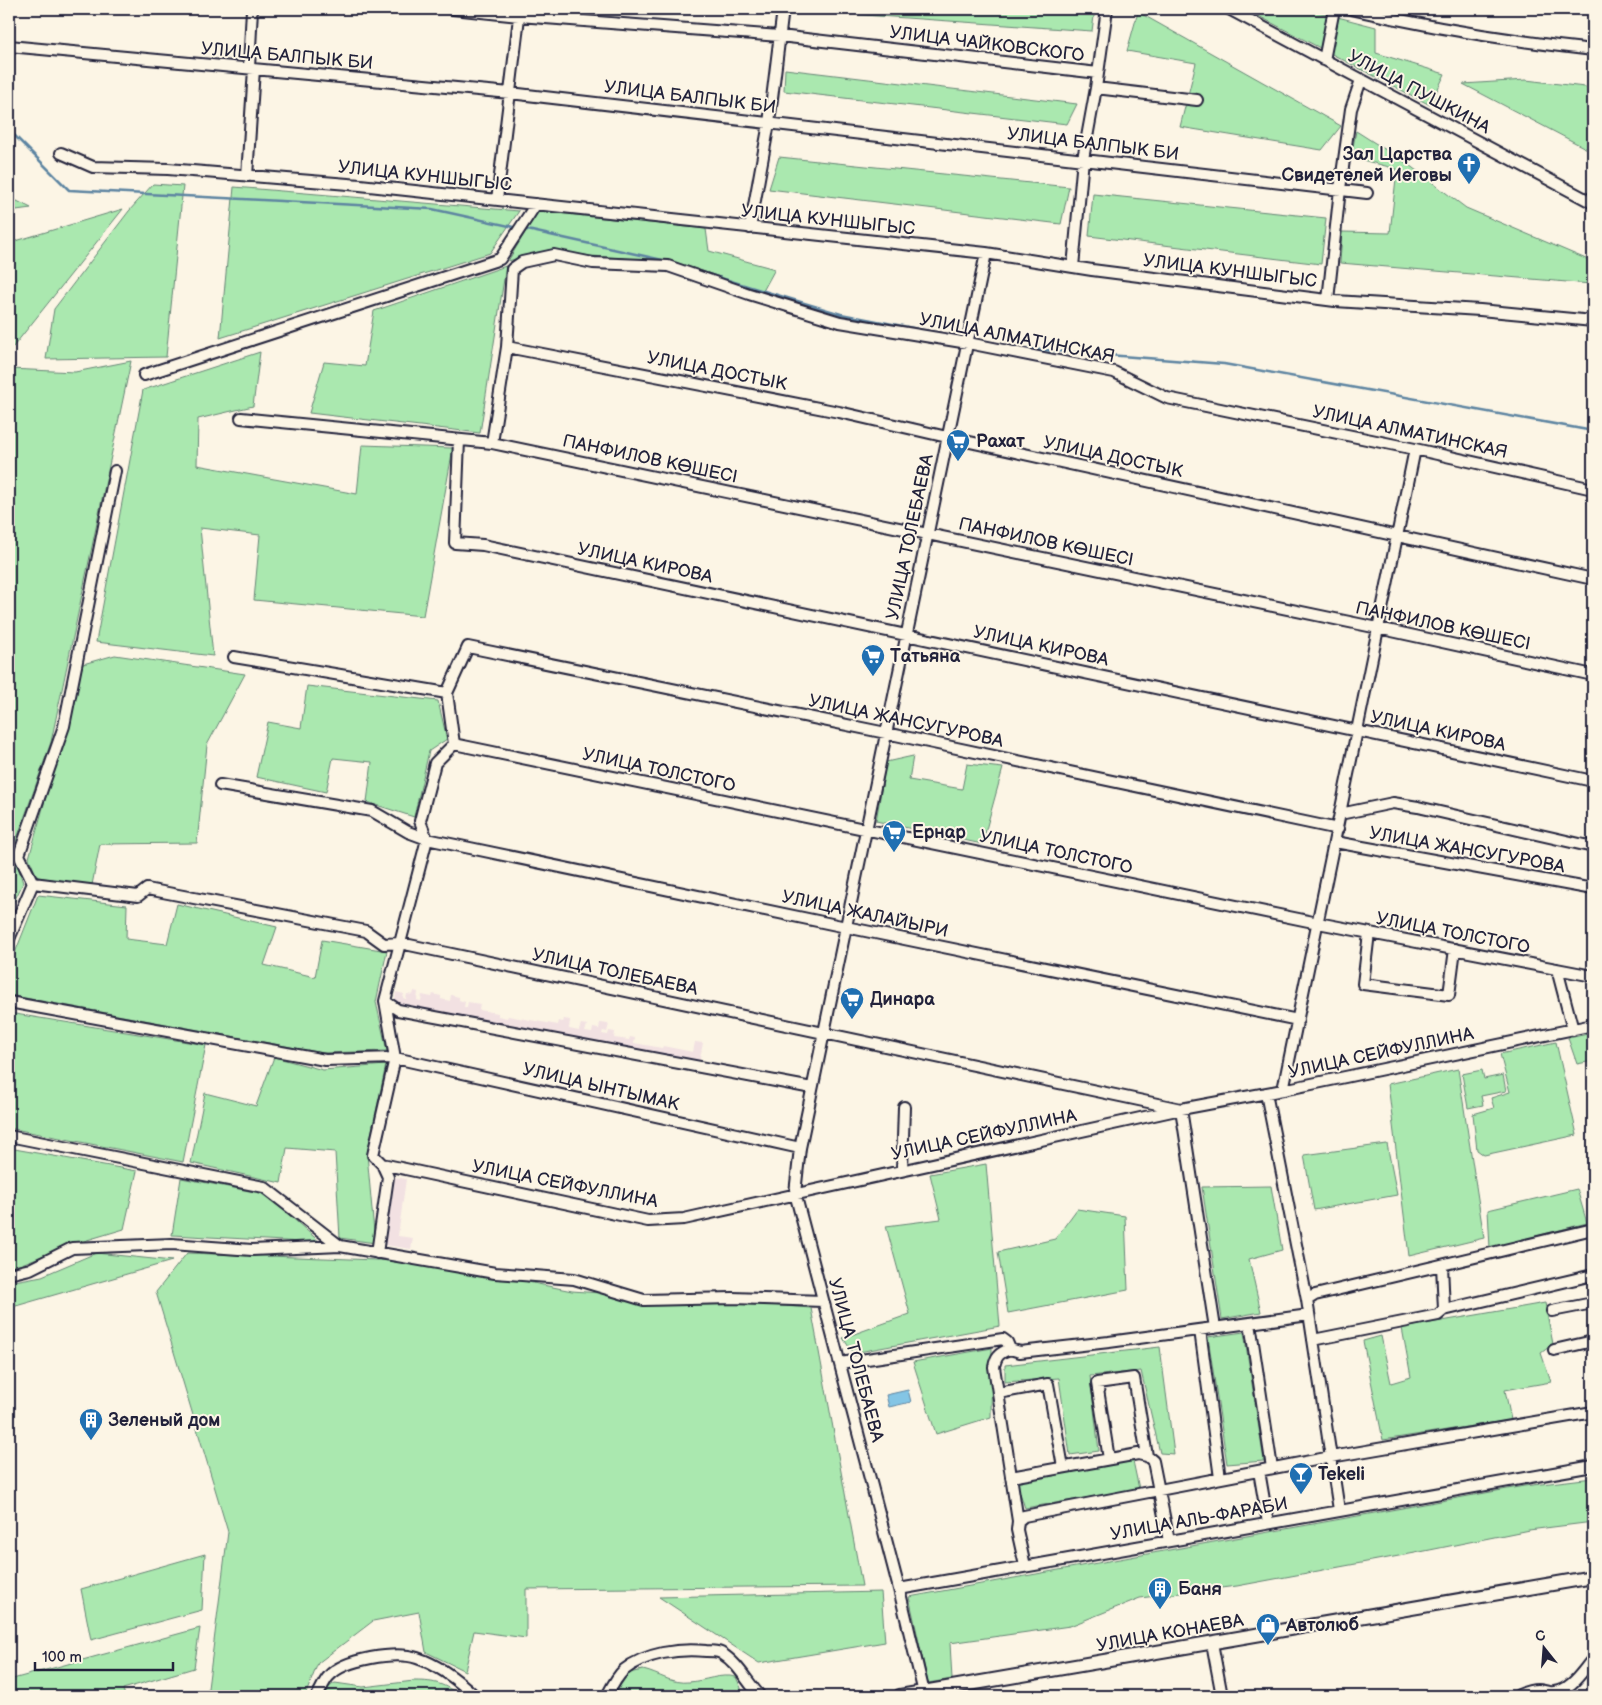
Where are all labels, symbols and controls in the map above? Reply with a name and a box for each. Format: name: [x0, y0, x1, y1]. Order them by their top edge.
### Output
street label: УЛИЦА ЧАЙКОВСКОГО: [888, 22, 1086, 66]
street label: УЛИЦА БАЛПЫК БИ: [200, 38, 374, 74]
street label: УЛИЦА ПУШКИНА: [1344, 46, 1494, 138]
street label: УЛИЦА БАЛПЫК БИ: [603, 76, 777, 118]
street label: УЛИЦА БАЛПЫК БИ: [1006, 123, 1180, 165]
place label: Зал Царства Свидетелей Иеговы: [1282, 144, 1453, 186]
church icon: Зал Царства Свидетелей Иеговы: [1456, 151, 1482, 185]
street label: УЛИЦА КУНШЫГЫС: [337, 156, 513, 196]
street label: УЛИЦА КУНШЫГЫС: [740, 200, 916, 240]
street label: УЛИЦА КУНШЫГЫС: [1142, 250, 1318, 292]
street label: УЛИЦА АЛМАТИНСКАЯ: [917, 309, 1117, 367]
street label: УЛИЦА ДОСТЫК: [645, 347, 789, 395]
street label: УЛИЦА АЛМАТИНСКАЯ: [1311, 401, 1509, 463]
supermarket icon: Рахат: [945, 428, 971, 462]
street label: ПАНФИЛОВ КӨШЕСІ: [561, 430, 739, 488]
place label: Рахат: [976, 431, 1025, 452]
street label: УЛИЦА ДОСТЫК: [1041, 432, 1185, 482]
street label: УЛИЦА ТОЛЕБАЕВА: [882, 452, 938, 622]
street label: ПАНФИЛОВ КӨШЕСІ: [957, 513, 1135, 571]
street label: УЛИЦА КИРОВА: [575, 538, 715, 588]
street label: ПАНФИЛОВ КӨШЕСІ: [1354, 597, 1532, 655]
street label: УЛИЦА КИРОВА: [971, 621, 1111, 671]
supermarket icon: Татьяна: [860, 643, 886, 677]
place label: Татьяна: [890, 646, 961, 667]
street label: УЛИЦА ЖАНСУГУРОВА: [807, 690, 1005, 752]
street label: УЛИЦА КИРОВА: [1368, 706, 1508, 756]
street label: УЛИЦА ТОЛСТОГО: [580, 743, 738, 797]
supermarket icon: Ернар: [881, 819, 907, 853]
place label: Ернар: [912, 822, 966, 843]
street label: УЛИЦА ЖАНСУГУРОВА: [1368, 822, 1567, 878]
street label: УЛИЦА ТОЛСТОГО: [977, 825, 1135, 879]
street label: УЛИЦА ЖАЛАЙЫРИ: [780, 886, 950, 942]
street label: УЛИЦА ТОЛСТОГО: [1374, 908, 1532, 958]
street label: УЛИЦА ТОЛЕБАЕВА: [530, 944, 700, 1000]
supermarket icon: Динара: [839, 986, 865, 1020]
place label: Динара: [870, 989, 935, 1010]
street label: УЛИЦА СЕЙФУЛЛИНА: [1286, 1023, 1476, 1083]
street label: УЛИЦА ЫНТЫМАК: [521, 1059, 682, 1115]
street label: УЛИЦА СЕЙФУЛЛИНА: [889, 1105, 1079, 1165]
street label: УЛИЦА СЕЙФУЛЛИНА: [470, 1156, 660, 1212]
street label: УЛИЦА ТОЛЕБАЕВА: [824, 1276, 888, 1444]
building icon: Зеленый дом: [78, 1407, 104, 1441]
place label: Зеленый дом: [108, 1410, 220, 1431]
bar icon: Tekeli: [1288, 1461, 1314, 1495]
place label: Tekeli: [1318, 1464, 1365, 1485]
street label: УЛИЦА АЛЬ-ФАРАБИ: [1109, 1493, 1289, 1545]
building icon: Баня: [1147, 1576, 1173, 1610]
place label: Баня: [1178, 1579, 1222, 1600]
street label: УЛИЦА КОНАЕВА: [1095, 1610, 1245, 1656]
shop icon: Автолюб: [1255, 1612, 1281, 1646]
place label: Автолюб: [1285, 1615, 1359, 1636]
north arrow: [1520, 1622, 1570, 1672]
text: С: [1533, 1626, 1548, 1646]
scale bar: [35, 1640, 172, 1672]
text: 100 m: [42, 1648, 82, 1667]

